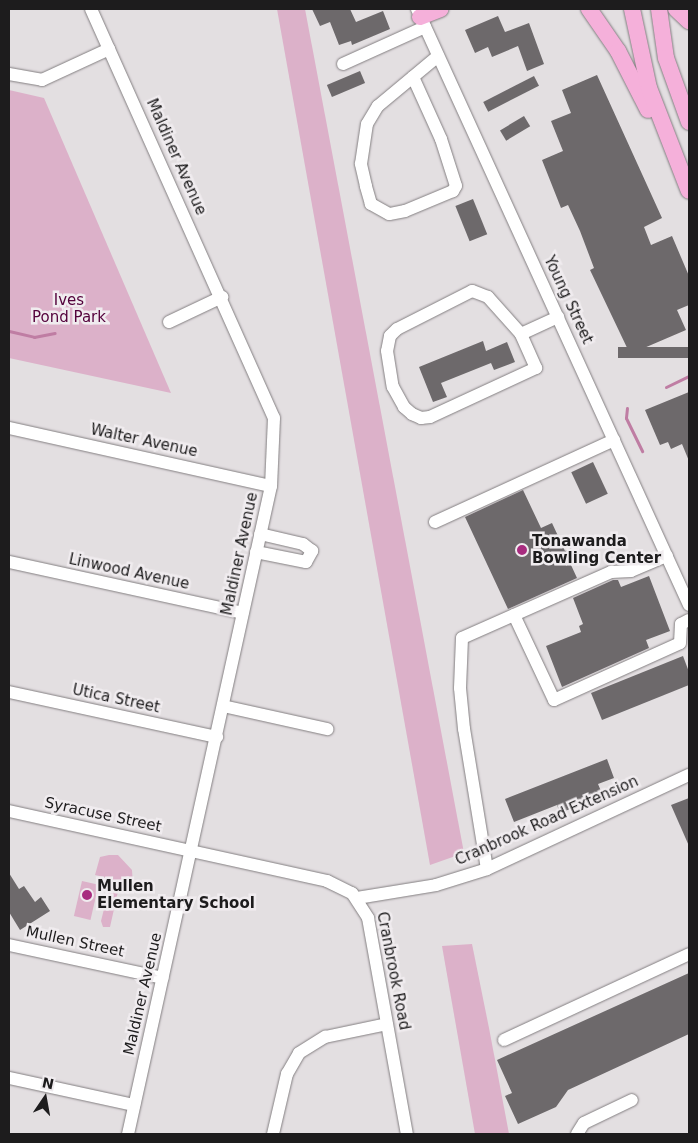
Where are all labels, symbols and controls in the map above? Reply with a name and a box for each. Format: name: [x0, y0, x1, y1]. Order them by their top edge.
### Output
street label: Maldiner Avenue: [142, 96, 210, 218]
street label: Young Street: [540, 253, 596, 347]
park label: Ives Pond Park: [32, 291, 106, 326]
street label: Walter Avenue: [89, 421, 199, 461]
street label: Maldiner Avenue: [218, 491, 262, 617]
place label: Tonawanda Bowling Center: [532, 532, 661, 567]
marker: Tonawanda Bowling Center: [516, 544, 528, 556]
street label: Linwood Avenue: [67, 550, 191, 594]
street label: Utica Street: [71, 681, 161, 717]
street label: Cranbrook Road Extension: [453, 772, 641, 870]
street label: Syracuse Street: [43, 794, 163, 836]
place label: Mullen Elementary School: [97, 877, 255, 912]
marker: Mullen Elementary School: [81, 889, 93, 901]
street label: Cranbrook Road: [373, 910, 413, 1032]
street label: Mullen Street: [24, 923, 126, 961]
street label: Maldiner Avenue: [120, 931, 166, 1057]
north arrow: [20, 1073, 70, 1123]
text: N: [41, 1074, 56, 1092]

